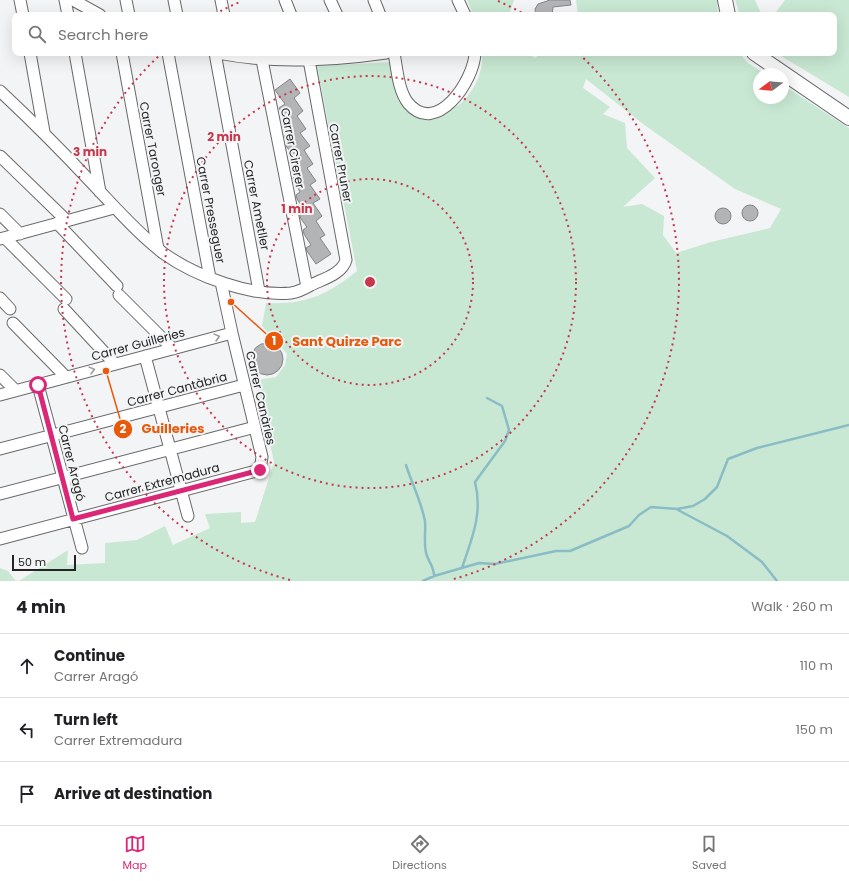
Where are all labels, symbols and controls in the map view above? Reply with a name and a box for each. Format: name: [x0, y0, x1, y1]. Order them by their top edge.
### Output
search box: [12, 12, 837, 56]
icon: search: [26, 23, 48, 45]
text: Search here: [58, 24, 148, 45]
north arrow: [753, 68, 789, 104]
street label: Carrer Taronger: [136, 100, 171, 198]
street label: Carrer Cirerer: [277, 106, 309, 190]
street label: Carrer Pruner: [325, 122, 357, 204]
text: 2 min: [207, 128, 241, 145]
text: 3 min: [73, 143, 107, 160]
street label: Carrer Presseguer: [192, 155, 230, 265]
street label: Carrer Ametller: [240, 158, 274, 252]
text: 1 min: [281, 200, 313, 217]
centre of rings: [363, 275, 377, 289]
street label: Carrer Guilleries: [89, 323, 187, 365]
callout: Sant Quirze Parc: [264, 329, 409, 354]
text: 1: [272, 332, 276, 349]
text: Sant Quirze Parc: [292, 332, 402, 351]
one-way arrow: [214, 333, 221, 341]
street label: Carrer Canàries: [242, 349, 280, 447]
one-way arrow: [88, 366, 95, 375]
street label: Carrer Cantàbria: [125, 368, 229, 410]
route start: [29, 376, 47, 394]
callout: Guilleries: [113, 416, 212, 441]
text: Guilleries: [142, 419, 204, 438]
text: 2: [120, 420, 127, 437]
street label: Carrer Aragó: [54, 423, 90, 503]
street label: Carrer Extremadura: [103, 458, 221, 506]
route end: [251, 461, 269, 479]
scale bar: [12, 553, 76, 572]
text: 50 m: [18, 554, 46, 570]
text: 4 min: [16, 595, 66, 619]
text: Walk · 260 m: [751, 597, 833, 616]
text: Continue: [54, 645, 125, 666]
icon: ahead: [16, 655, 38, 677]
text: 110 m: [800, 656, 833, 675]
text: Carrer Aragó: [54, 667, 138, 686]
text: Turn left: [54, 709, 118, 730]
icon: left: [16, 719, 38, 741]
text: 150 m: [796, 720, 833, 739]
text: Carrer Extremadura: [54, 731, 182, 750]
icon: arrive: [16, 783, 38, 805]
text: Arrive at destination: [54, 783, 212, 804]
tab: Map: [123, 833, 147, 874]
tab: Directions: [392, 833, 447, 874]
tab: Saved: [692, 833, 726, 874]

